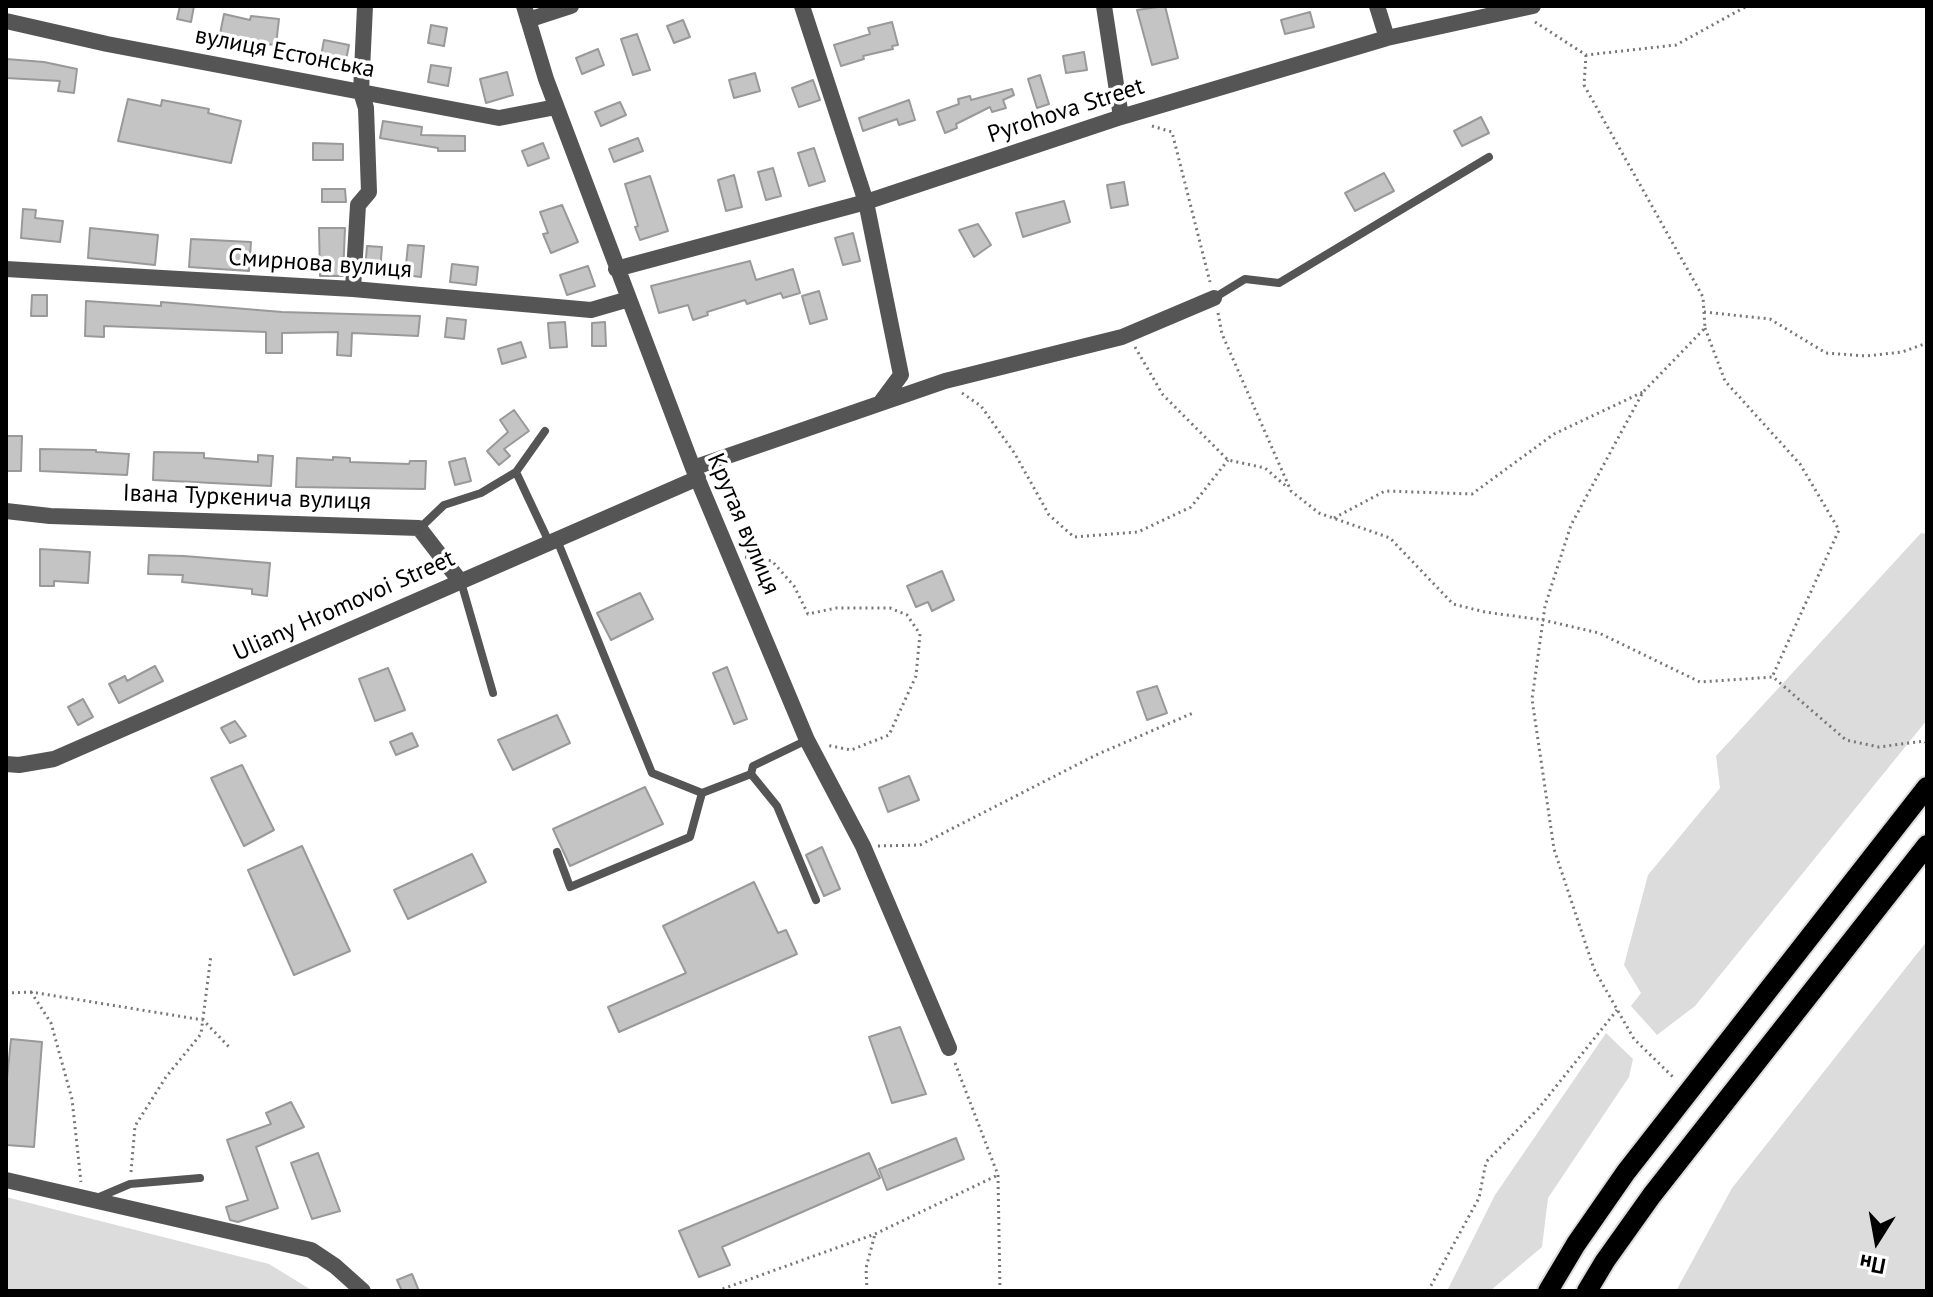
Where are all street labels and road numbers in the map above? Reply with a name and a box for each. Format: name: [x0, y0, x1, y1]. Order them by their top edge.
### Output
street label: вулиця Естонська: [193, 21, 377, 85]
street label: Pyrohova Street: [984, 72, 1148, 150]
street label: Смирнова вулиця: [227, 243, 413, 285]
street label: Крутая вулиця: [700, 449, 786, 599]
street label: Івана Туркенича вулиця: [122, 479, 372, 517]
street label: Uliany Hromovoi Street: [229, 544, 459, 668]

